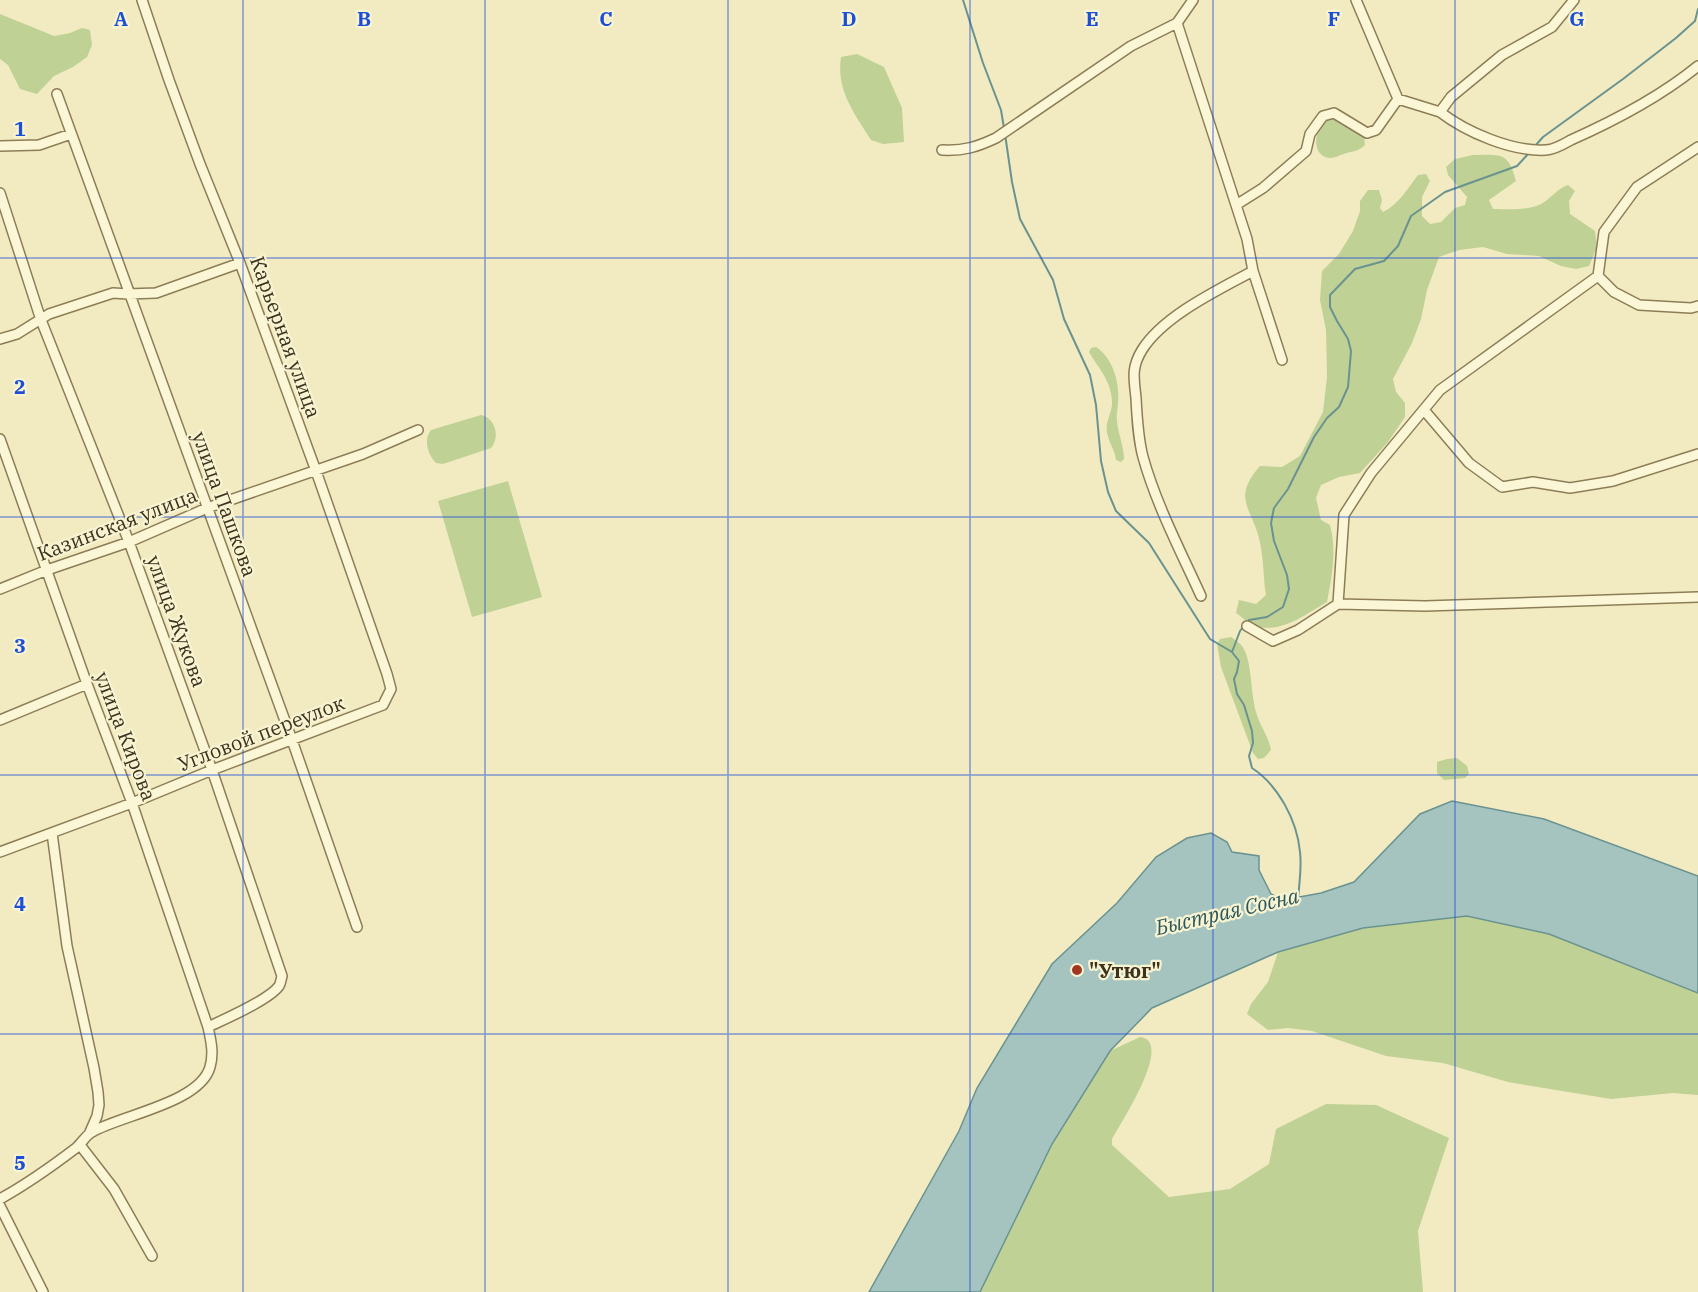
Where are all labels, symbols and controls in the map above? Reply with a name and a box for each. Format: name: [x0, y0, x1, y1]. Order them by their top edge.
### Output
text: A: [114, 5, 128, 32]
text: B: [357, 5, 371, 32]
text: C: [599, 5, 613, 32]
text: D: [841, 5, 857, 32]
text: E: [1085, 5, 1099, 32]
text: F: [1328, 5, 1340, 32]
text: G: [1569, 5, 1585, 32]
text: 1: [14, 115, 26, 142]
street label: Карьерная улица: [244, 252, 328, 422]
text: 2: [14, 373, 26, 400]
street label: улица Пашкова: [186, 428, 264, 581]
street label: Казинская улица: [33, 481, 201, 567]
street label: улица Жукова: [141, 551, 213, 691]
text: 3: [14, 632, 26, 659]
street label: улица Кирова: [89, 667, 163, 805]
street label: Угловой переулок: [174, 689, 349, 777]
water label: Быстрая Сосна: [1152, 881, 1302, 941]
text: 4: [14, 890, 26, 917]
place label: "Утюг": [1089, 957, 1161, 984]
marker: "Утюг": [1070, 963, 1084, 977]
text: 5: [14, 1149, 26, 1176]

